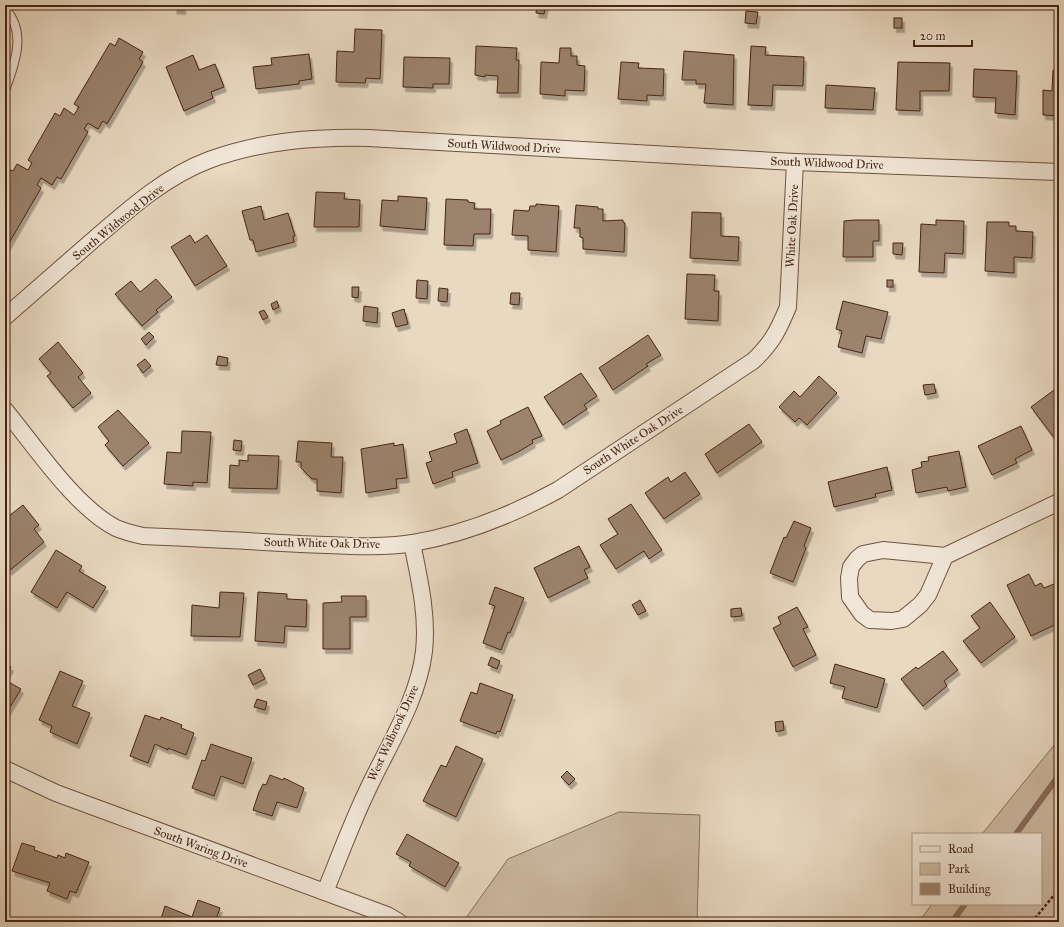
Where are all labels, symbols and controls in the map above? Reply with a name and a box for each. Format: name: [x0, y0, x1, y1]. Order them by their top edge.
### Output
scale bar: [914, 22, 972, 48]
text: 20 m: [920, 29, 946, 43]
street label: South Wildwood Drive: [447, 136, 561, 156]
street label: South Wildwood Drive: [770, 154, 884, 172]
street label: South Wildwood Drive: [70, 181, 166, 263]
street label: White Oak Drive: [783, 184, 801, 268]
street label: South White Oak Drive: [580, 402, 686, 478]
street label: South White Oak Drive: [264, 535, 380, 551]
street label: West Walbrook Drive: [365, 683, 421, 783]
street label: South Waring Drive: [152, 823, 250, 871]
legend: [912, 833, 1042, 905]
text: Road: [948, 842, 974, 856]
text: Park: [948, 862, 970, 876]
text: Building: [948, 882, 991, 897]

